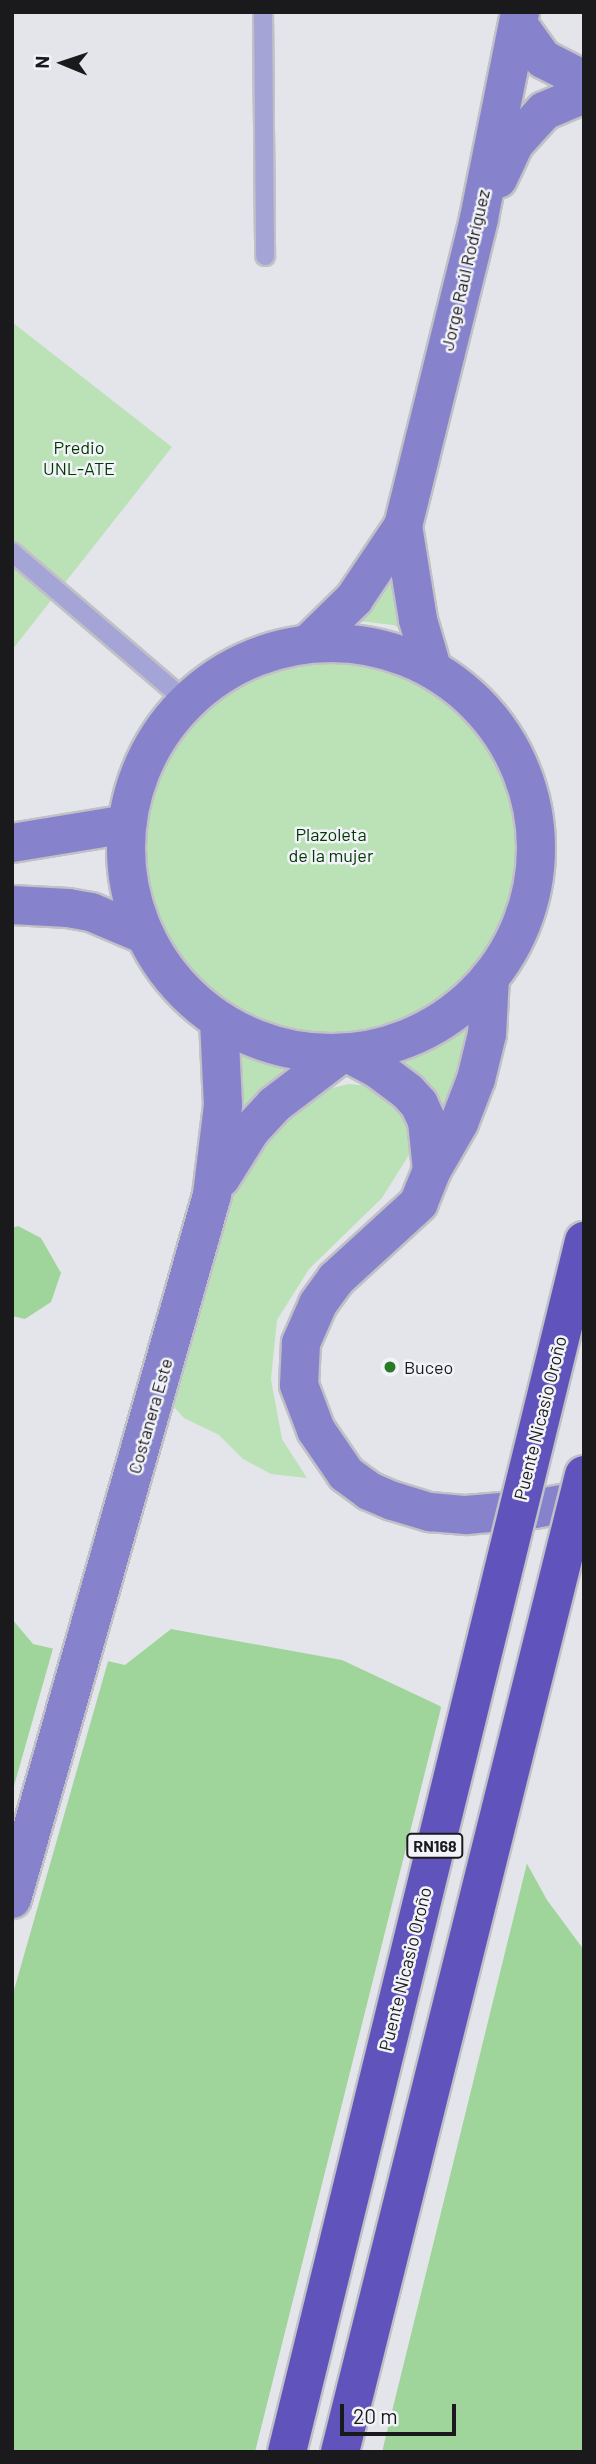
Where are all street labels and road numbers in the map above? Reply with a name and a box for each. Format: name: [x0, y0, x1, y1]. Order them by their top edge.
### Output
street label: Jorge Raúl Rodríguez: [436, 187, 494, 353]
street label: Puente Nicasio Oroño: [509, 1334, 571, 1502]
street label: Costanera Este: [123, 1356, 177, 1476]
road number: RN168: [405, 1834, 465, 1858]
street label: Puente Nicasio Oroño: [374, 1885, 436, 2053]

